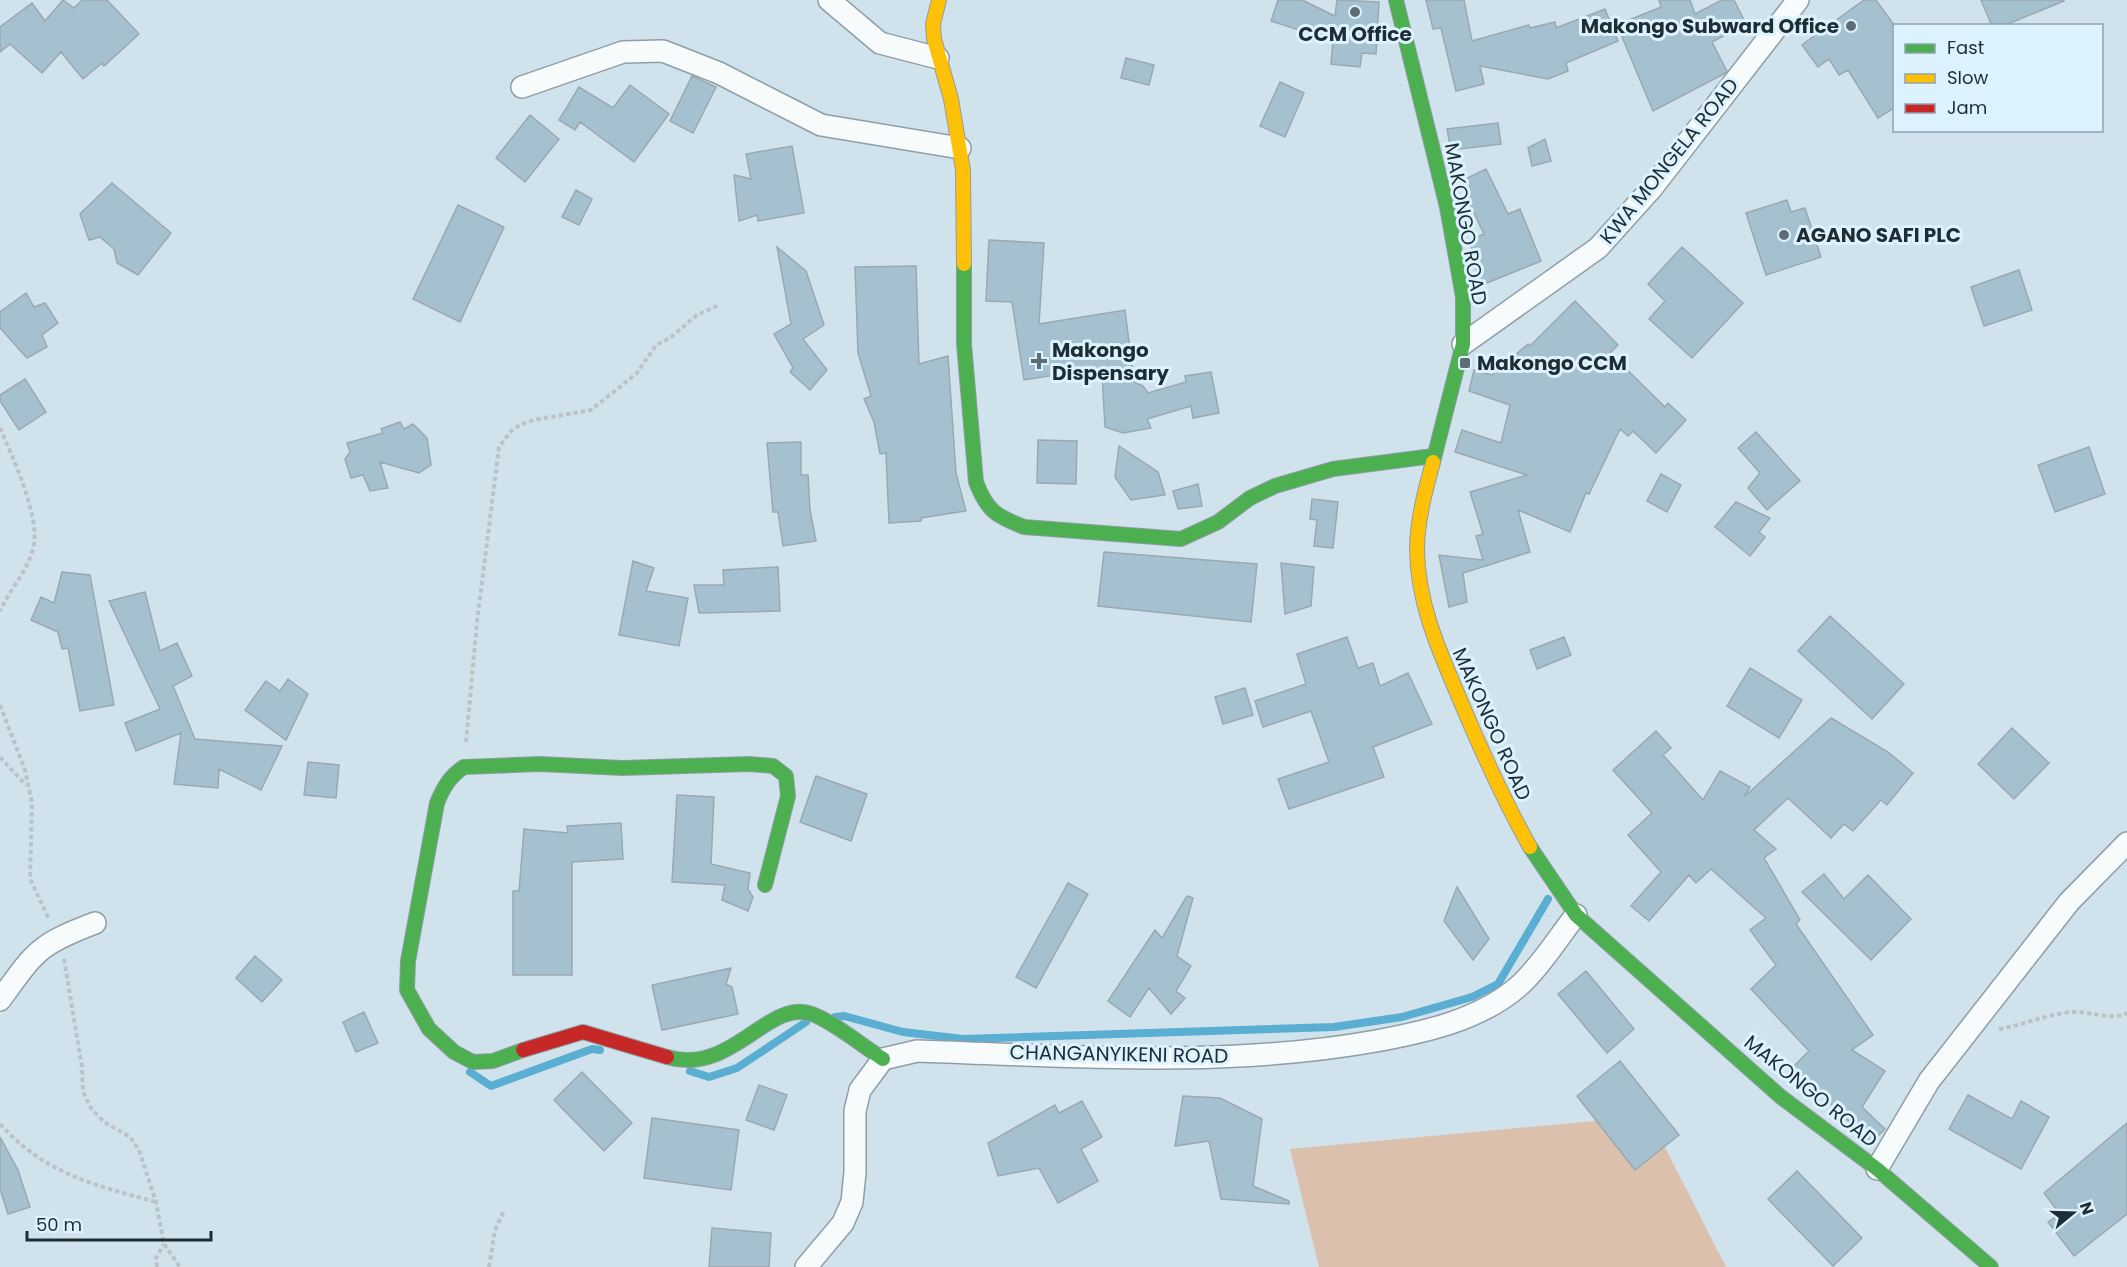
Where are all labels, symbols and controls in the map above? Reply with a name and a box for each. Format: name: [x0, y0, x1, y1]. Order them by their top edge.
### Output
marker: CCM Office: [1348, 5, 1362, 19]
place label: Makongo Subward Office: [1581, 12, 1839, 40]
marker: Makongo Subward Office: [1844, 19, 1858, 33]
place label: CCM Office: [1298, 20, 1412, 48]
legend: [1893, 24, 2103, 132]
text: Fast: [1947, 35, 1984, 60]
text: Slow: [1947, 65, 1989, 90]
street label: KWA MONGELA ROAD: [1593, 72, 1745, 250]
text: Jam: [1947, 95, 1987, 120]
street label: MAKONGO ROAD: [1438, 141, 1494, 307]
place label: AGANO SAFI PLC: [1796, 221, 1961, 249]
marker: AGANO SAFI PLC: [1777, 228, 1791, 242]
place label: Makongo Dispensary: [1052, 336, 1169, 387]
place label: Makongo CCM: [1477, 349, 1627, 377]
marker: Makongo Dispensary: [1030, 352, 1048, 370]
marker: Makongo CCM: [1458, 356, 1472, 370]
street label: MAKONGO ROAD: [1446, 643, 1538, 805]
street label: MAKONGO ROAD: [1738, 1028, 1884, 1154]
street label: CHANGANYIKENI ROAD: [1009, 1038, 1229, 1070]
north arrow: [2043, 1183, 2103, 1243]
text: N: [2074, 1199, 2100, 1218]
scale bar: [27, 1204, 212, 1242]
text: 50 m: [36, 1212, 82, 1237]

